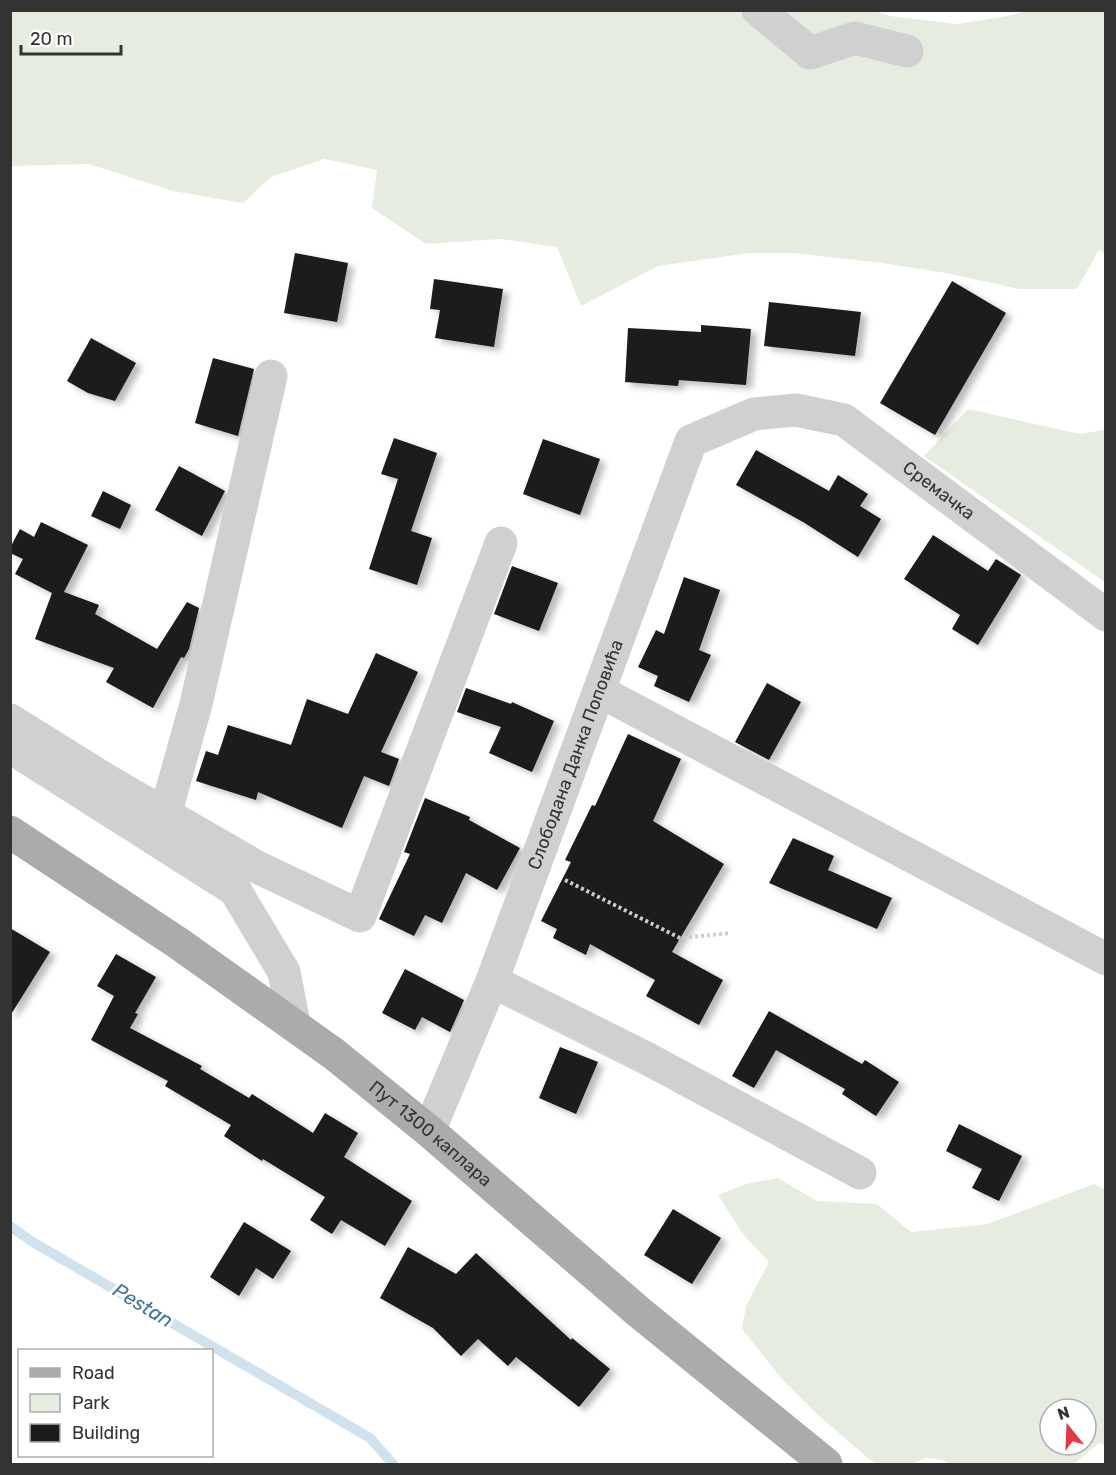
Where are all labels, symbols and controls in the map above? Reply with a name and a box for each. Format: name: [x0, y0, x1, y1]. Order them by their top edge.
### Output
scale bar: [21, 18, 122, 56]
text: 20 m: [30, 28, 72, 50]
street label: Сремачка: [898, 456, 979, 525]
street label: Слободана Данка Поповића: [523, 636, 628, 873]
street label: Пут 1300 каплара: [365, 1076, 497, 1191]
water label: Pestan: [109, 1278, 177, 1332]
legend: [18, 1349, 213, 1457]
text: Road: [72, 1362, 115, 1384]
text: Park: [72, 1392, 110, 1414]
north arrow: [1038, 1397, 1098, 1457]
text: N: [1055, 1402, 1072, 1424]
text: Building: [72, 1422, 140, 1444]

